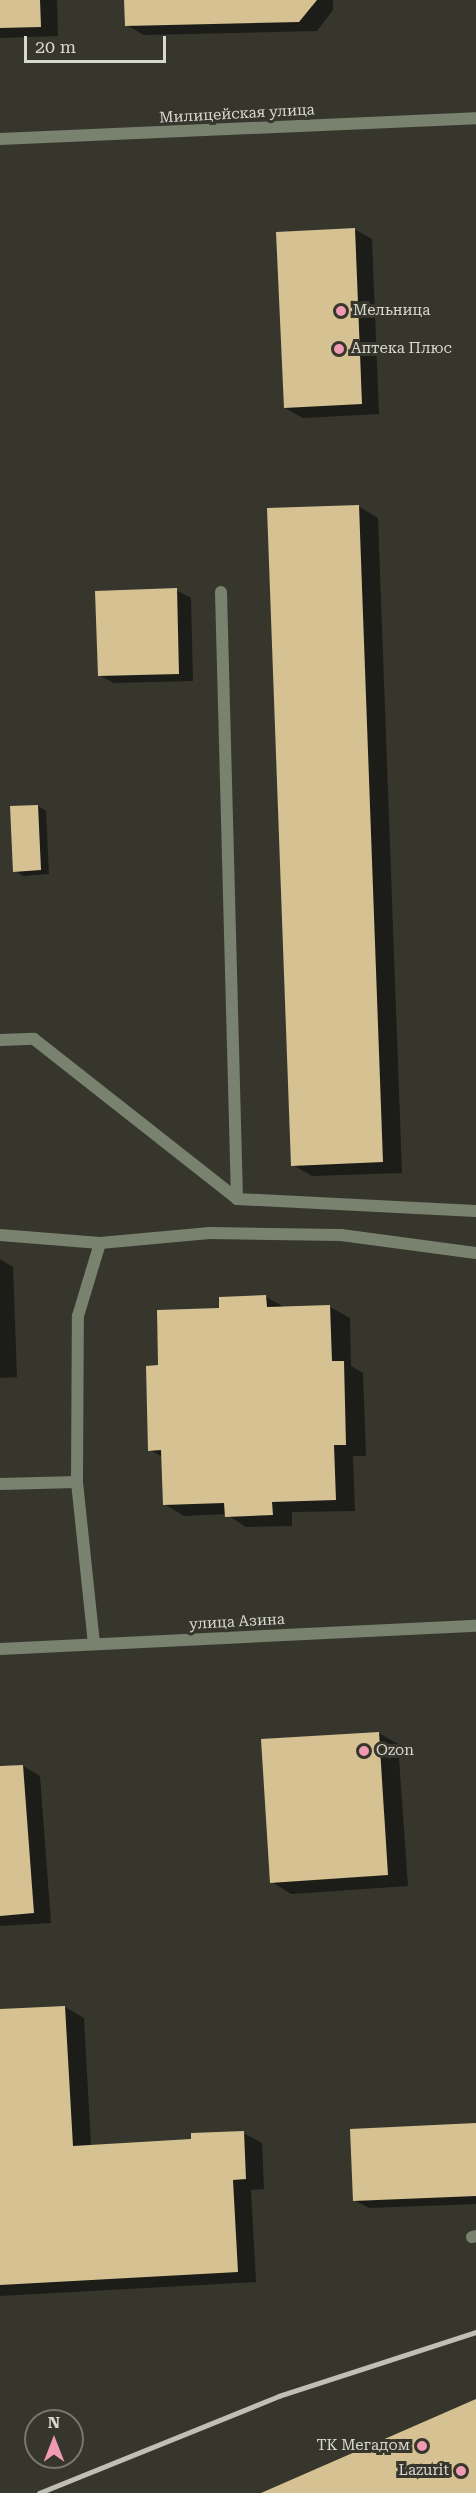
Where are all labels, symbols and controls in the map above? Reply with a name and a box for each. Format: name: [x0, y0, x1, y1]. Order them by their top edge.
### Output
scale bar: [27, 24, 170, 62]
text: 20 m: [35, 36, 76, 57]
street label: Милицейская улица: [159, 101, 315, 127]
place label: Мельница: [353, 302, 430, 320]
marker: Мельница: [334, 304, 348, 318]
place label: Аптека Плюс: [351, 340, 452, 358]
marker: Аптека Плюс: [332, 342, 346, 356]
street label: улица Азина: [189, 1611, 285, 1633]
place label: Ozon: [376, 1742, 414, 1760]
marker: Ozon: [357, 1744, 371, 1758]
north arrow: [24, 2409, 84, 2469]
text: N: [48, 2413, 60, 2432]
place label: ТК Мегадом: [316, 2437, 410, 2455]
marker: ТК Мегадом: [415, 2439, 429, 2453]
place label: Lazurit: [398, 2462, 449, 2480]
marker: Lazurit: [454, 2464, 468, 2478]

